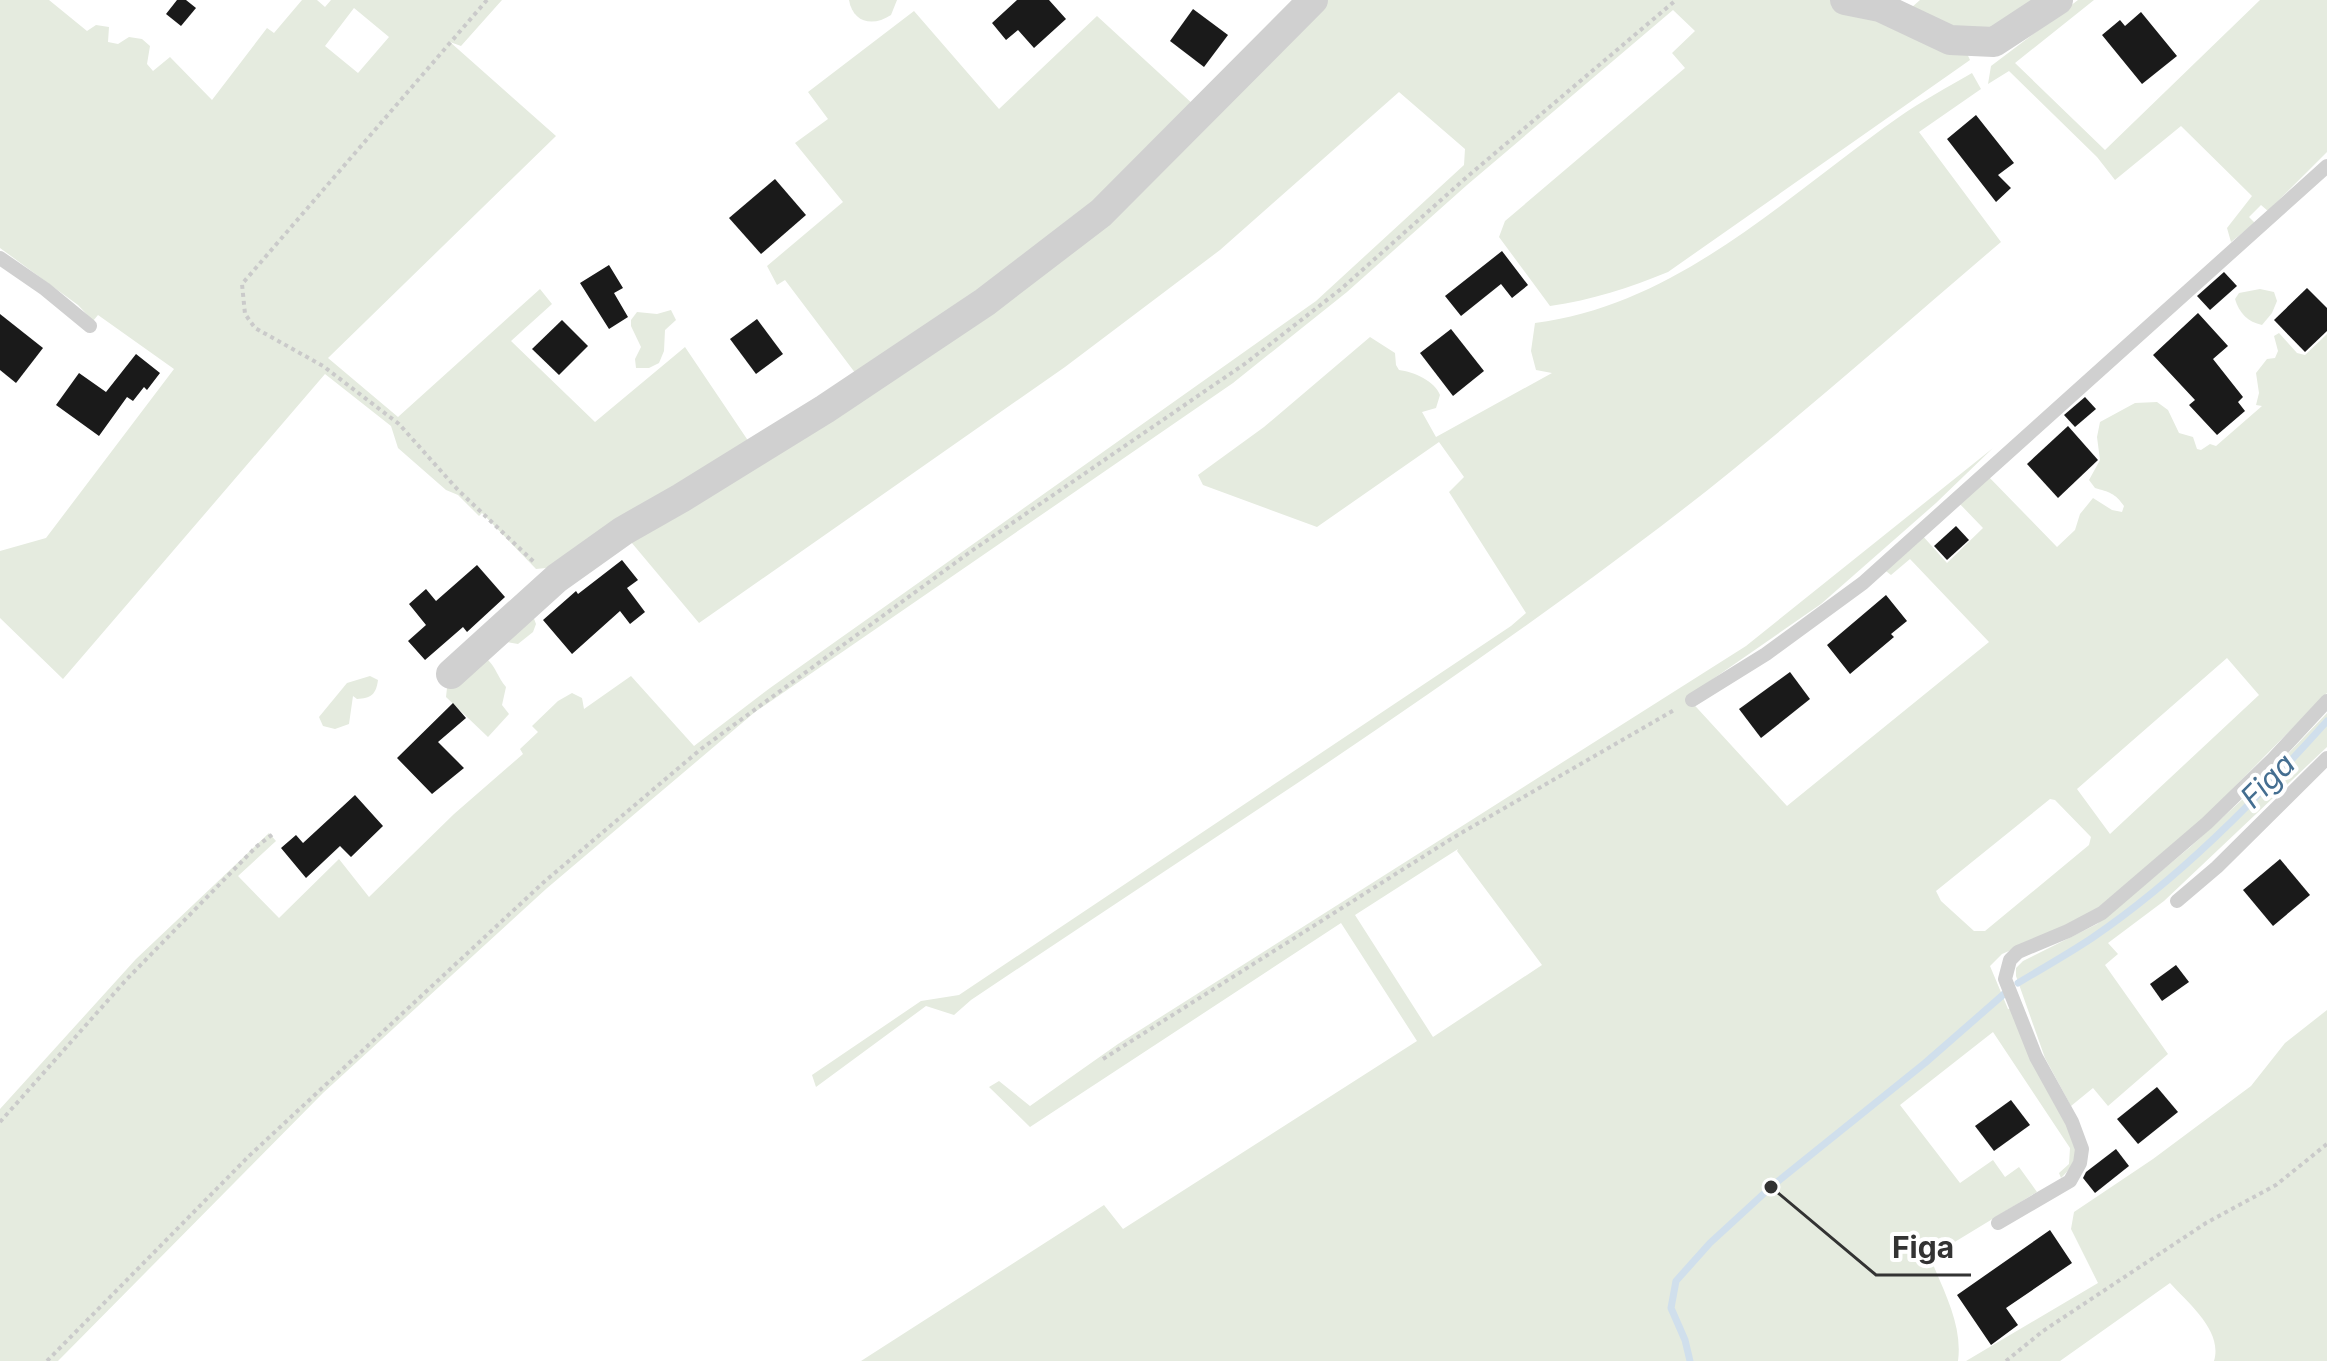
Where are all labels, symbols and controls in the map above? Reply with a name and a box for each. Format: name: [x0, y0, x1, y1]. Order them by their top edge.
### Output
water label: Figa: [2233, 746, 2302, 815]
callout: Figa: [1876, 1221, 1971, 1275]
text: Figa: [1892, 1229, 1954, 1265]

